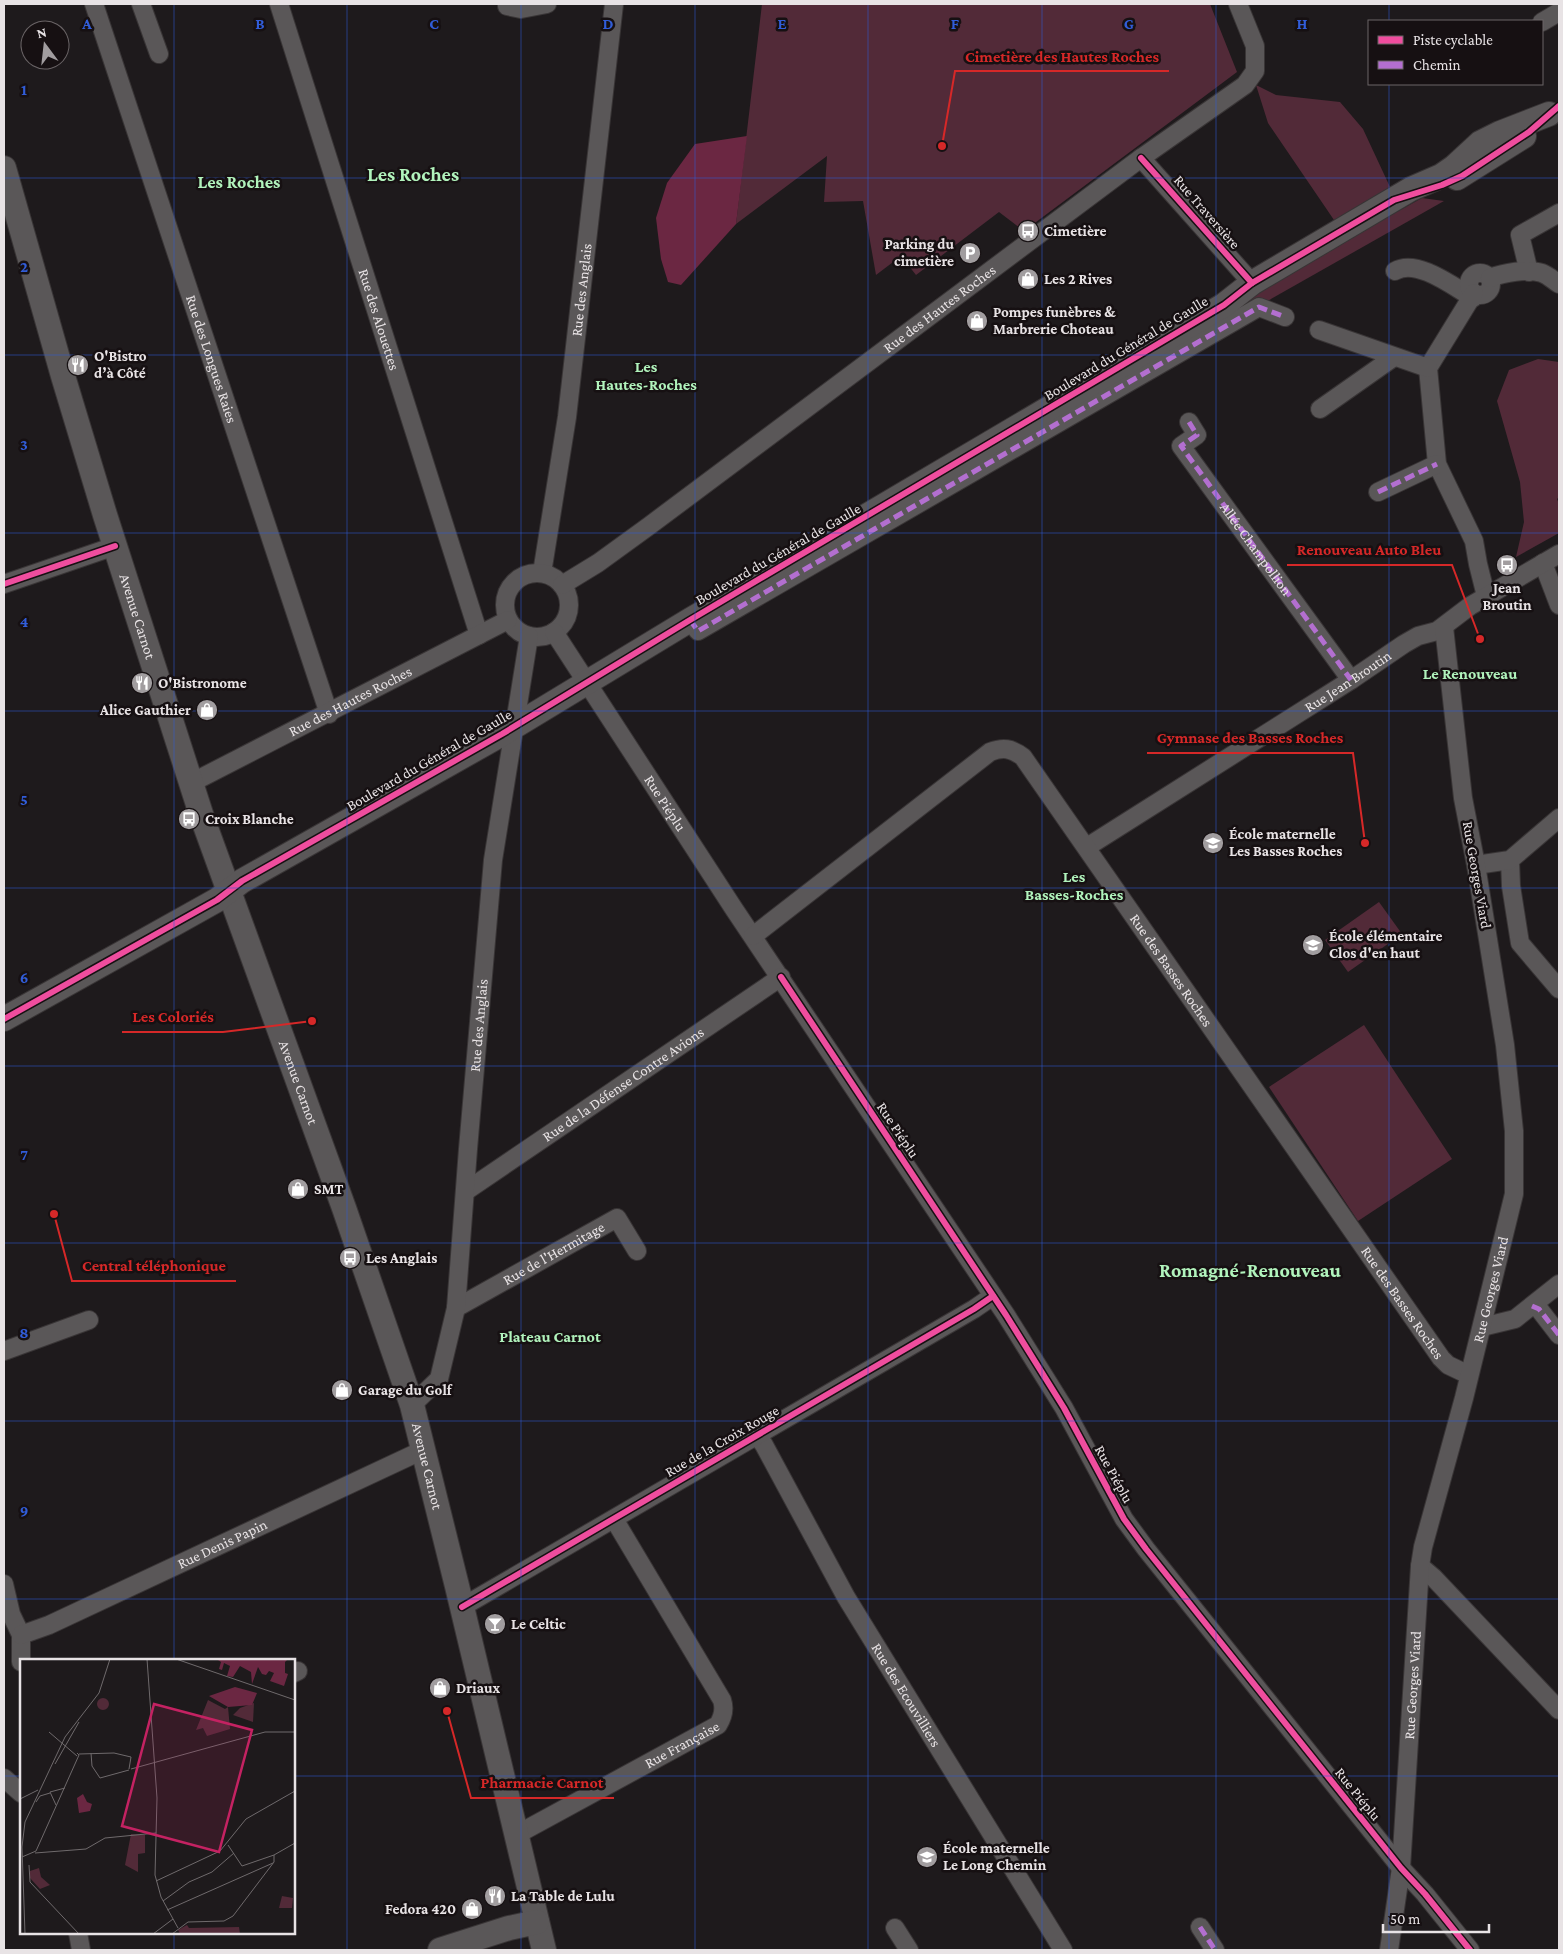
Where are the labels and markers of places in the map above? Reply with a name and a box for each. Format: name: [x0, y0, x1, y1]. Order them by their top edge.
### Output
callout: Cimetière des Hautes Roches: [955, 40, 1169, 71]
bus stop icon: Cimetière: [1016, 219, 1040, 243]
place label: Cimetière: [1044, 223, 1106, 239]
place label: Parking du cimetière: [884, 236, 954, 269]
parking icon: Parking du cimetière: [958, 241, 982, 265]
shop icon: Les 2 Rives: [1016, 267, 1040, 291]
place label: Les 2 Rives: [1044, 271, 1112, 287]
place label: Pompes funèbres & Marbrerie Choteau: [993, 304, 1116, 337]
shop icon: Pompes funèbres & Marbrerie Choteau: [965, 309, 989, 333]
place label: O'Bistro d’à Côté: [94, 348, 147, 381]
restaurant icon: O'Bistro d’à Côté: [66, 353, 90, 377]
callout: Renouveau Auto Bleu: [1287, 534, 1452, 565]
bus stop icon: Jean Broutin: [1495, 553, 1519, 577]
place label: Jean Broutin: [1482, 580, 1532, 613]
restaurant icon: O'Bistronome: [130, 671, 154, 695]
place label: O'Bistronome: [158, 675, 247, 691]
shop icon: Alice Gauthier: [195, 698, 219, 722]
place label: Alice Gauthier: [99, 702, 191, 718]
callout: Gymnase des Basses Roches: [1147, 722, 1353, 753]
bus stop icon: Croix Blanche: [177, 807, 201, 831]
place label: Croix Blanche: [205, 811, 294, 827]
place label: École maternelle Les Basses Roches: [1229, 826, 1342, 859]
school or university icon: École maternelle Les Basses Roches: [1201, 831, 1225, 855]
place label: École élémentaire Clos d'en haut: [1329, 928, 1442, 961]
school or university icon: École élémentaire Clos d'en haut: [1301, 933, 1325, 957]
callout: Les Coloriés: [122, 1001, 223, 1032]
shop icon: SMT: [286, 1177, 310, 1201]
place label: SMT: [314, 1181, 344, 1197]
bus stop icon: Les Anglais: [338, 1246, 362, 1270]
callout: Central téléphonique: [72, 1250, 236, 1281]
place label: Les Anglais: [366, 1250, 437, 1266]
shop icon: Garage du Golf: [330, 1378, 354, 1402]
place label: Garage du Golf: [358, 1382, 453, 1398]
bar icon: Le Celtic: [483, 1612, 507, 1636]
place label: Le Celtic: [511, 1616, 566, 1632]
shop icon: Driaux: [428, 1676, 452, 1700]
place label: Driaux: [456, 1680, 501, 1696]
callout: Pharmacie Carnot: [471, 1767, 614, 1798]
place label: École maternelle Le Long Chemin: [943, 1840, 1050, 1873]
school or university icon: École maternelle Le Long Chemin: [915, 1845, 939, 1869]
restaurant icon: La Table de Lulu: [483, 1884, 507, 1908]
place label: La Table de Lulu: [511, 1888, 615, 1904]
shop icon: Fedora 420: [460, 1897, 484, 1921]
place label: Fedora 420: [385, 1901, 456, 1917]

